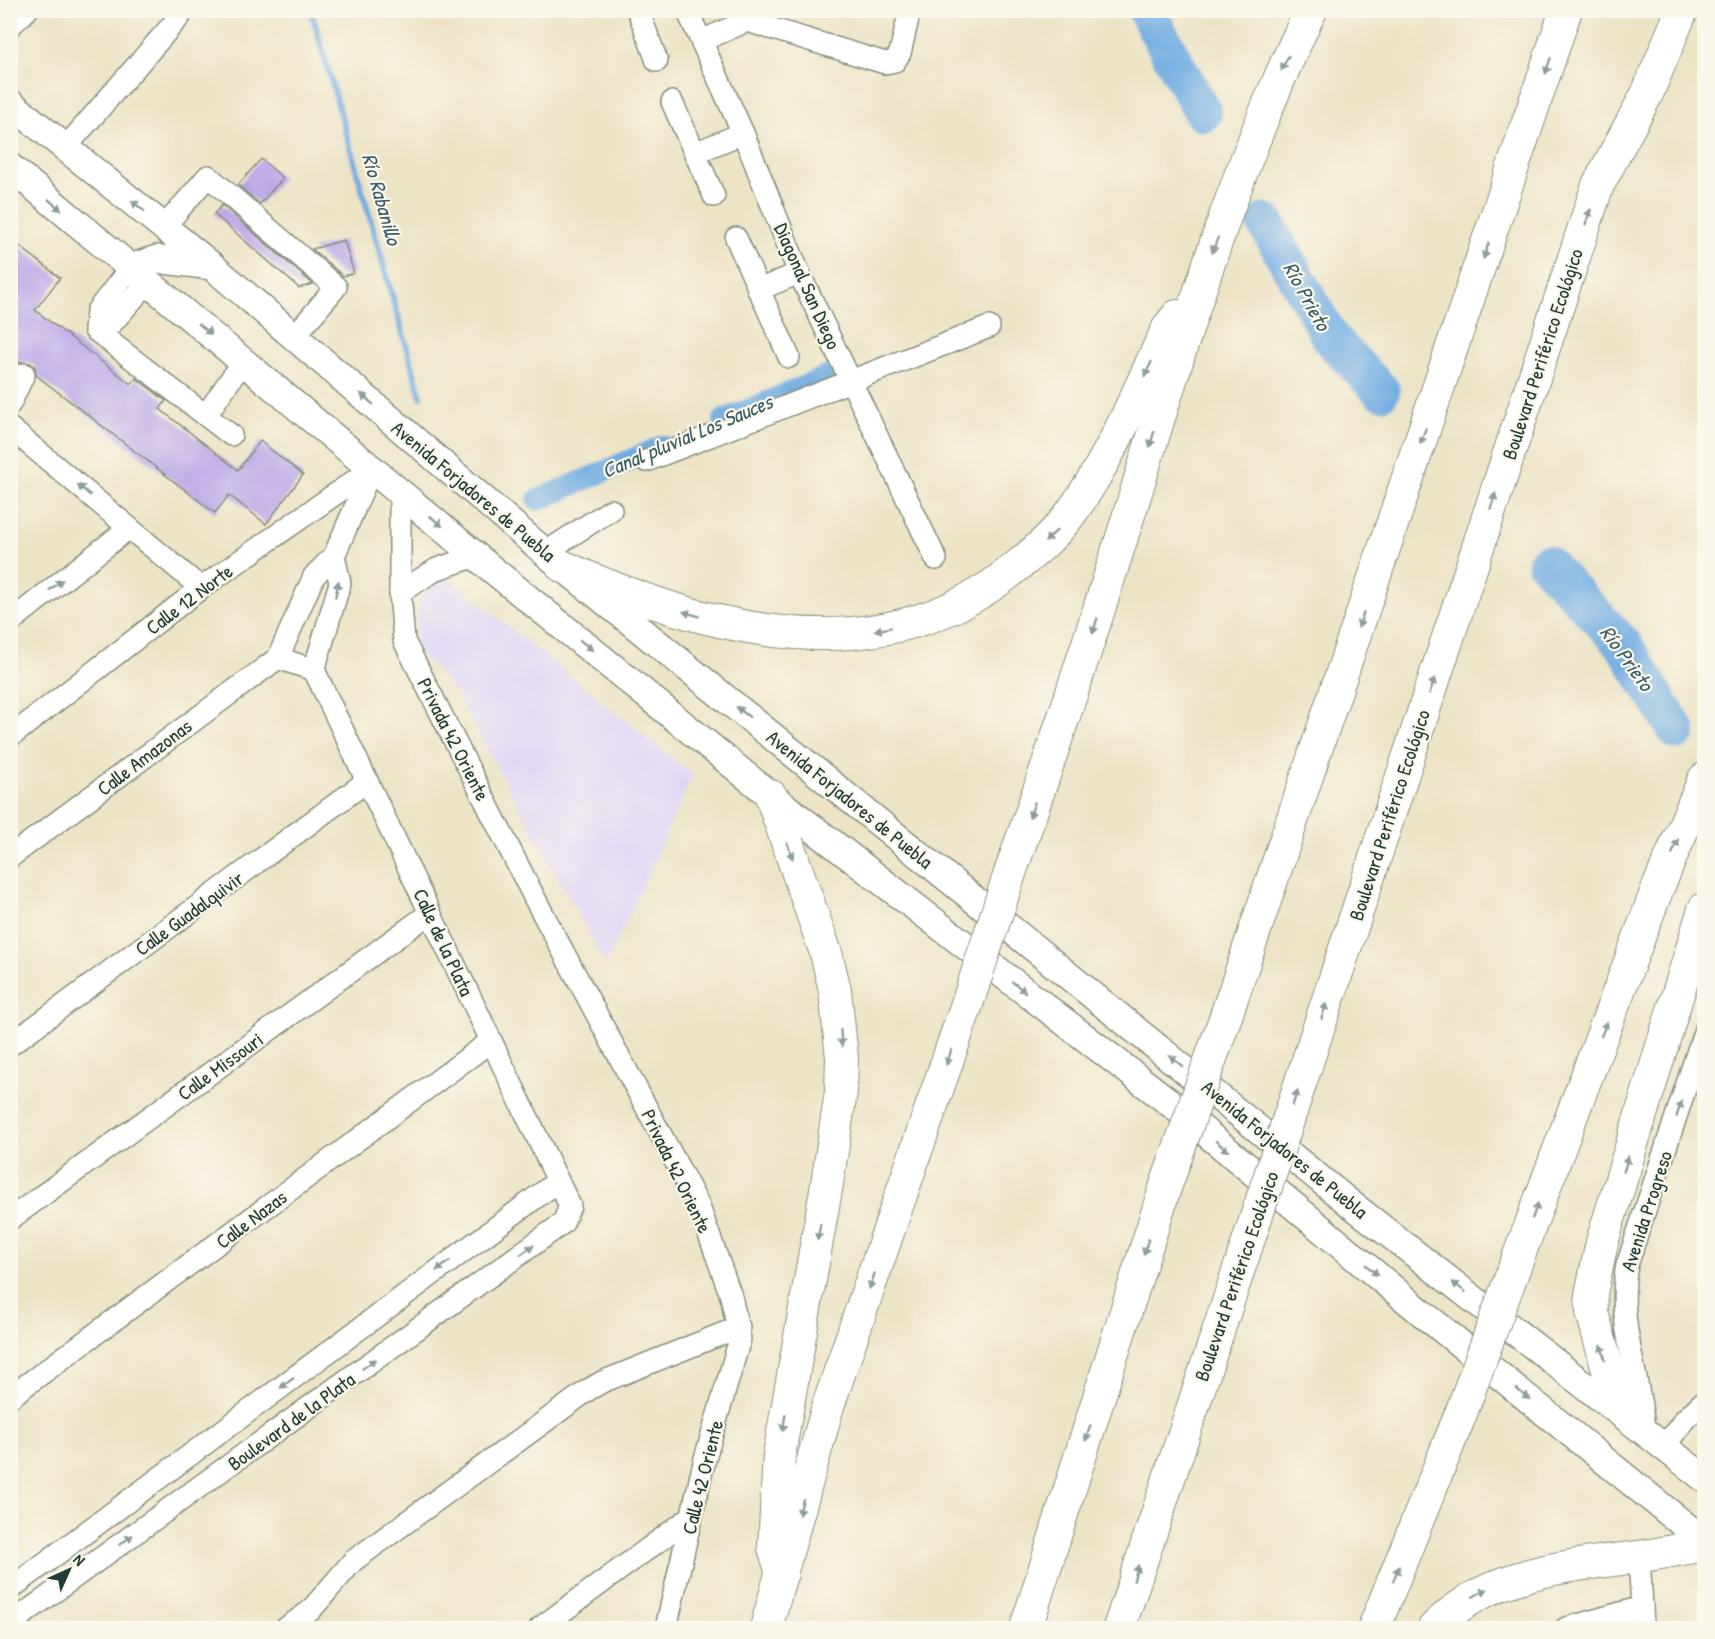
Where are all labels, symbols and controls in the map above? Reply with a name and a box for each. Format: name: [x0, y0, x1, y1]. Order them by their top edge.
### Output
one-way arrow: [1280, 55, 1290, 72]
one-way arrow: [1543, 57, 1552, 75]
water label: Río Rabanillo: [355, 150, 409, 250]
one-way arrow: [47, 198, 62, 211]
one-way arrow: [130, 199, 146, 212]
one-way arrow: [1584, 208, 1593, 226]
street label: Diagonal San Diego: [768, 219, 848, 353]
one-way arrow: [1210, 236, 1219, 254]
one-way arrow: [1481, 242, 1490, 260]
street label: Boulevard Periférico Ecológico: [1495, 245, 1589, 463]
water label: Río Prieto: [1276, 256, 1338, 337]
one-way arrow: [198, 323, 213, 335]
one-way arrow: [1144, 360, 1153, 377]
water label: Canal pluvial Los Sauces: [597, 386, 778, 485]
one-way arrow: [360, 393, 375, 406]
street label: Avenida Forjadores de Puebla: [386, 414, 562, 568]
one-way arrow: [1418, 427, 1428, 445]
one-way arrow: [1147, 431, 1157, 449]
one-way arrow: [77, 484, 92, 497]
one-way arrow: [1489, 492, 1499, 510]
one-way arrow: [428, 514, 443, 527]
one-way arrow: [1044, 529, 1058, 543]
street label: Calle 12 Norte: [140, 557, 238, 641]
one-way arrow: [49, 580, 64, 592]
one-way arrow: [332, 580, 342, 598]
one-way arrow: [682, 609, 700, 618]
one-way arrow: [1355, 611, 1365, 629]
one-way arrow: [1090, 617, 1099, 635]
water label: Río Prieto: [1593, 619, 1662, 698]
one-way arrow: [873, 624, 892, 633]
one-way arrow: [578, 639, 594, 652]
street label: Privada 42 Oriente: [411, 673, 497, 805]
one-way arrow: [1428, 677, 1437, 695]
street label: Boulevard Periférico Ecológico: [1342, 706, 1436, 924]
one-way arrow: [735, 707, 750, 719]
street label: Calle Amazonas: [91, 712, 197, 802]
street label: Avenida Forjadores de Puebla: [761, 724, 939, 875]
one-way arrow: [1027, 801, 1037, 819]
one-way arrow: [1670, 838, 1680, 856]
one-way arrow: [785, 842, 795, 860]
street label: Calle Guadalquivir: [129, 864, 249, 962]
street label: Calle de la Plata: [407, 884, 481, 1000]
one-way arrow: [1011, 980, 1027, 993]
one-way arrow: [1320, 1002, 1329, 1020]
one-way arrow: [1599, 1019, 1609, 1037]
street label: Calle Missouri: [172, 1026, 268, 1106]
one-way arrow: [836, 1029, 845, 1048]
one-way arrow: [944, 1048, 953, 1066]
one-way arrow: [1168, 1055, 1183, 1067]
street label: Avenida Forjadores de Puebla: [1196, 1074, 1374, 1225]
one-way arrow: [1291, 1089, 1300, 1107]
one-way arrow: [1675, 1100, 1684, 1118]
street label: Privada 42 Oriente: [635, 1105, 719, 1237]
one-way arrow: [1215, 1139, 1230, 1151]
street label: Avenida Progreso: [1614, 1147, 1678, 1275]
one-way arrow: [1622, 1155, 1631, 1173]
street label: Boulevard Periférico Ecológico: [1187, 1168, 1285, 1384]
street label: Calle Nazas: [210, 1183, 292, 1255]
one-way arrow: [1531, 1202, 1540, 1220]
one-way arrow: [814, 1222, 823, 1241]
one-way arrow: [1141, 1238, 1150, 1256]
one-way arrow: [518, 1244, 534, 1256]
one-way arrow: [436, 1260, 452, 1272]
one-way arrow: [1364, 1264, 1380, 1277]
one-way arrow: [866, 1272, 876, 1290]
one-way arrow: [1452, 1281, 1468, 1293]
one-way arrow: [1598, 1343, 1607, 1361]
one-way arrow: [360, 1358, 376, 1370]
street label: Boulevard de la Plata: [222, 1366, 360, 1476]
one-way arrow: [279, 1376, 295, 1389]
one-way arrow: [1515, 1387, 1530, 1400]
one-way arrow: [779, 1414, 788, 1433]
street label: Calle 42 Oriente: [675, 1417, 729, 1537]
one-way arrow: [1083, 1424, 1093, 1442]
one-way arrow: [795, 1497, 805, 1516]
one-way arrow: [118, 1535, 133, 1547]
north arrow: [39, 1540, 99, 1600]
text: N: [69, 1549, 91, 1571]
one-way arrow: [1132, 1563, 1141, 1581]
one-way arrow: [1391, 1565, 1401, 1583]
one-way arrow: [1472, 1588, 1489, 1598]

